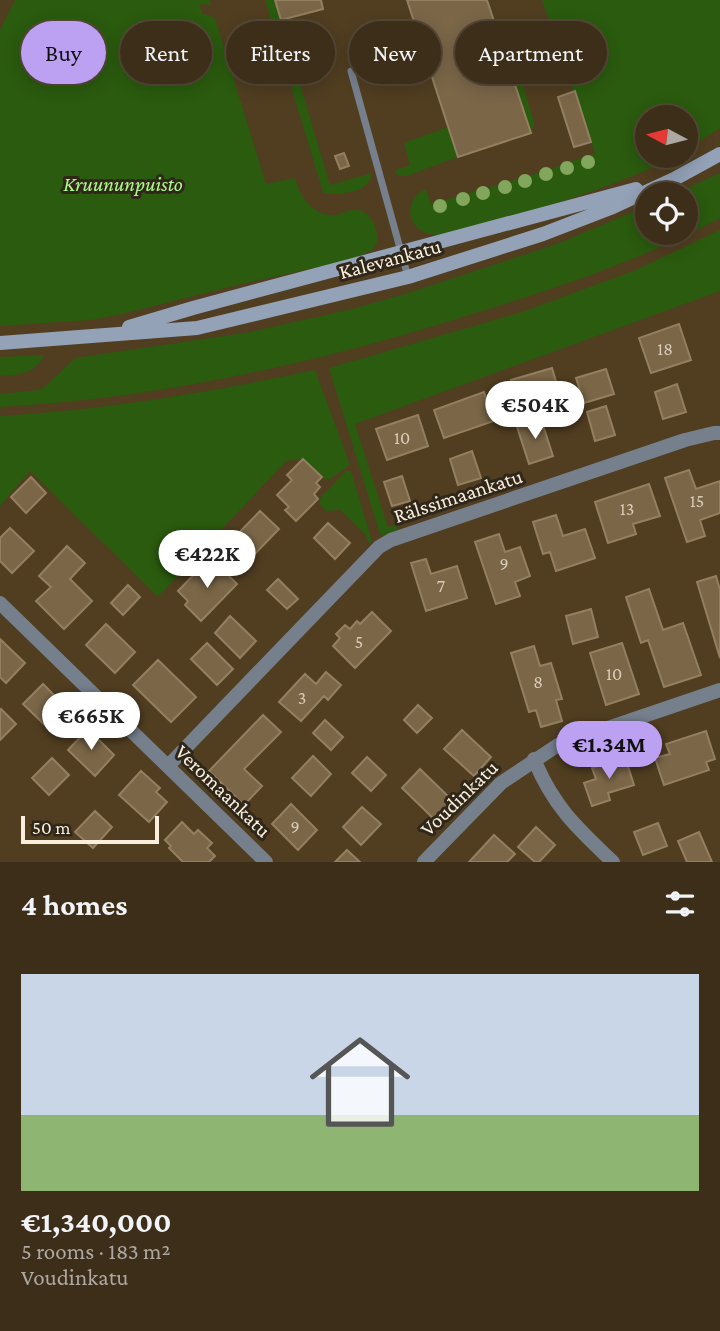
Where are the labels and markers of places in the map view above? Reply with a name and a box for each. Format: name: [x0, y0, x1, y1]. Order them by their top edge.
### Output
pin: €504K: [486, 382, 584, 441]
pin: €422K: [158, 530, 256, 590]
pin: €665K: [42, 692, 140, 752]
pin: €1.34M: [552, 722, 666, 781]

